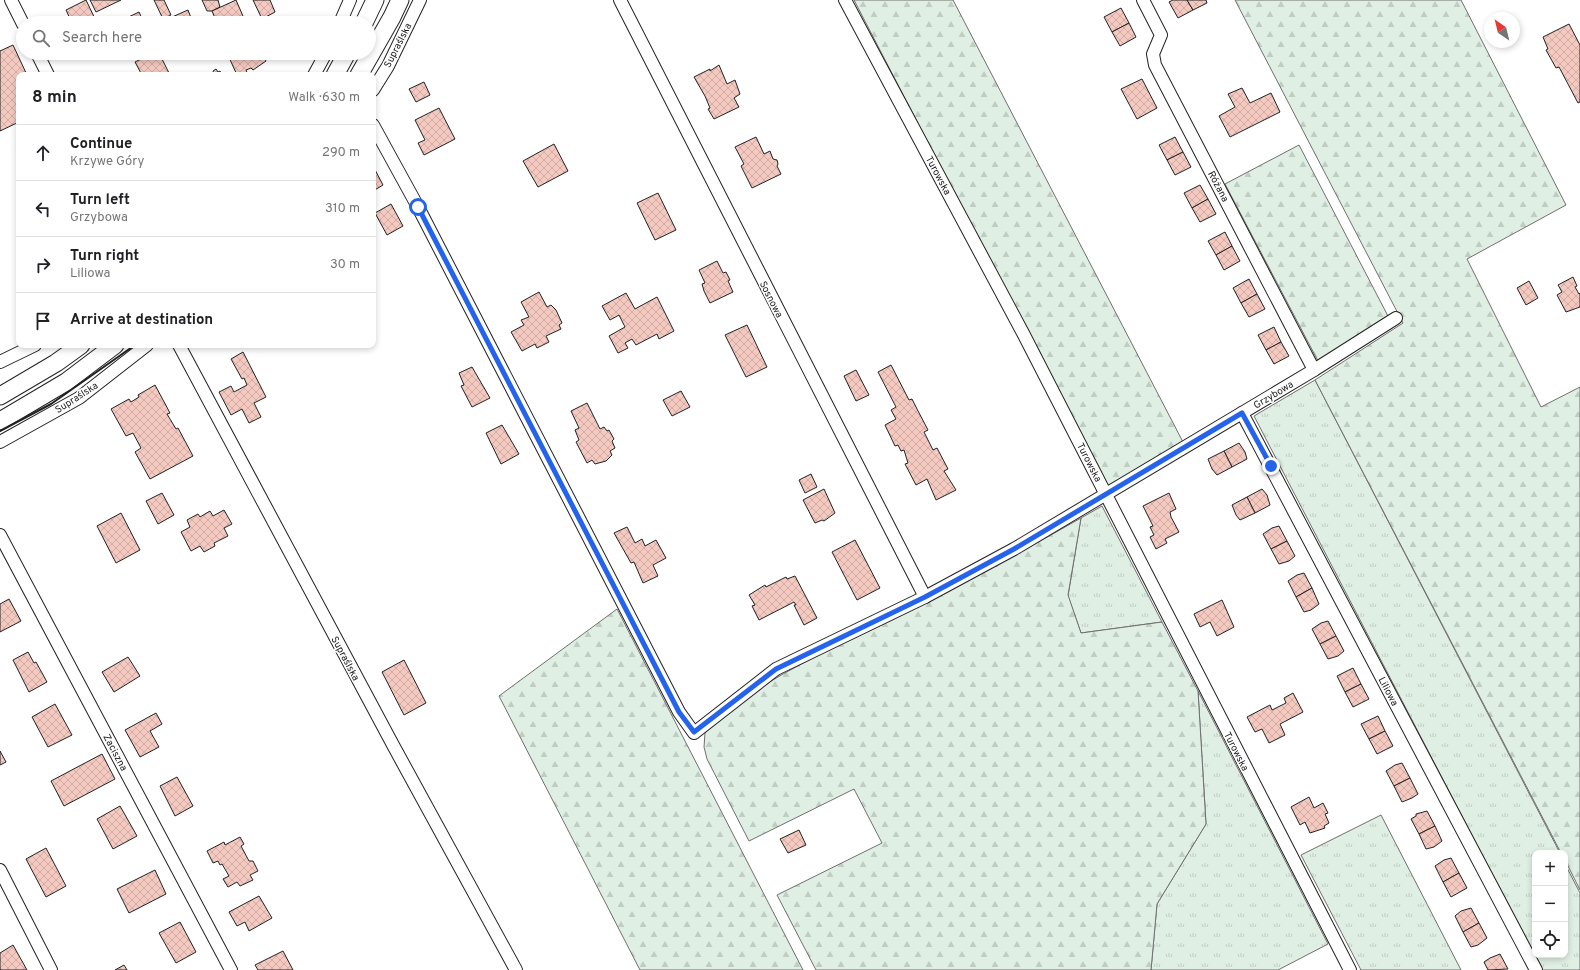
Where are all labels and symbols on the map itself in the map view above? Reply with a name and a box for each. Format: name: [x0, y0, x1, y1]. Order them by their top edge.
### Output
north arrow: [1484, 12, 1520, 48]
street label: Supraślska: [382, 21, 415, 70]
street label: Turowska: [922, 154, 953, 197]
street label: Różana: [1204, 169, 1231, 204]
route start: [409, 198, 427, 216]
street label: Sosnowa: [756, 279, 785, 320]
street label: Grzybowa: [1251, 378, 1296, 412]
street label: Supraślska: [53, 380, 101, 417]
street label: Turowska: [1073, 441, 1104, 485]
route end: [1262, 457, 1280, 475]
street label: Supraślska: [328, 634, 362, 683]
street label: Liliowa: [1375, 675, 1401, 708]
street label: Turowska: [1220, 730, 1251, 774]
street label: Zaciszna: [100, 732, 130, 773]

